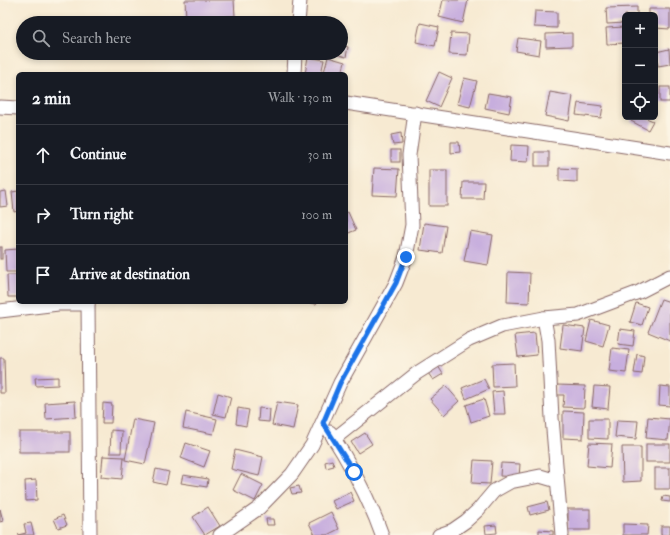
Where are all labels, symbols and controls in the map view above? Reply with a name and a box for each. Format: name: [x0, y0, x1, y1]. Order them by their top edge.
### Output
map controls: [622, 12, 658, 120]
button: +: [622, 12, 658, 48]
search box: [16, 16, 348, 60]
icon: search: [30, 27, 52, 49]
text: Search here: [62, 29, 131, 48]
button: −: [622, 48, 658, 84]
button: locate: [622, 84, 658, 120]
text: 2 min: [32, 88, 71, 109]
text: Walk · 130 m: [268, 90, 332, 106]
icon: ahead: [32, 144, 54, 166]
text: Continue: [70, 145, 126, 164]
text: 30 m: [308, 147, 332, 163]
icon: right: [32, 204, 54, 226]
text: Turn right: [70, 205, 133, 224]
text: 100 m: [301, 207, 332, 223]
route end: [397, 248, 415, 266]
icon: arrive: [32, 264, 54, 286]
text: Arrive at destination: [70, 265, 190, 284]
route start: [345, 463, 363, 481]

